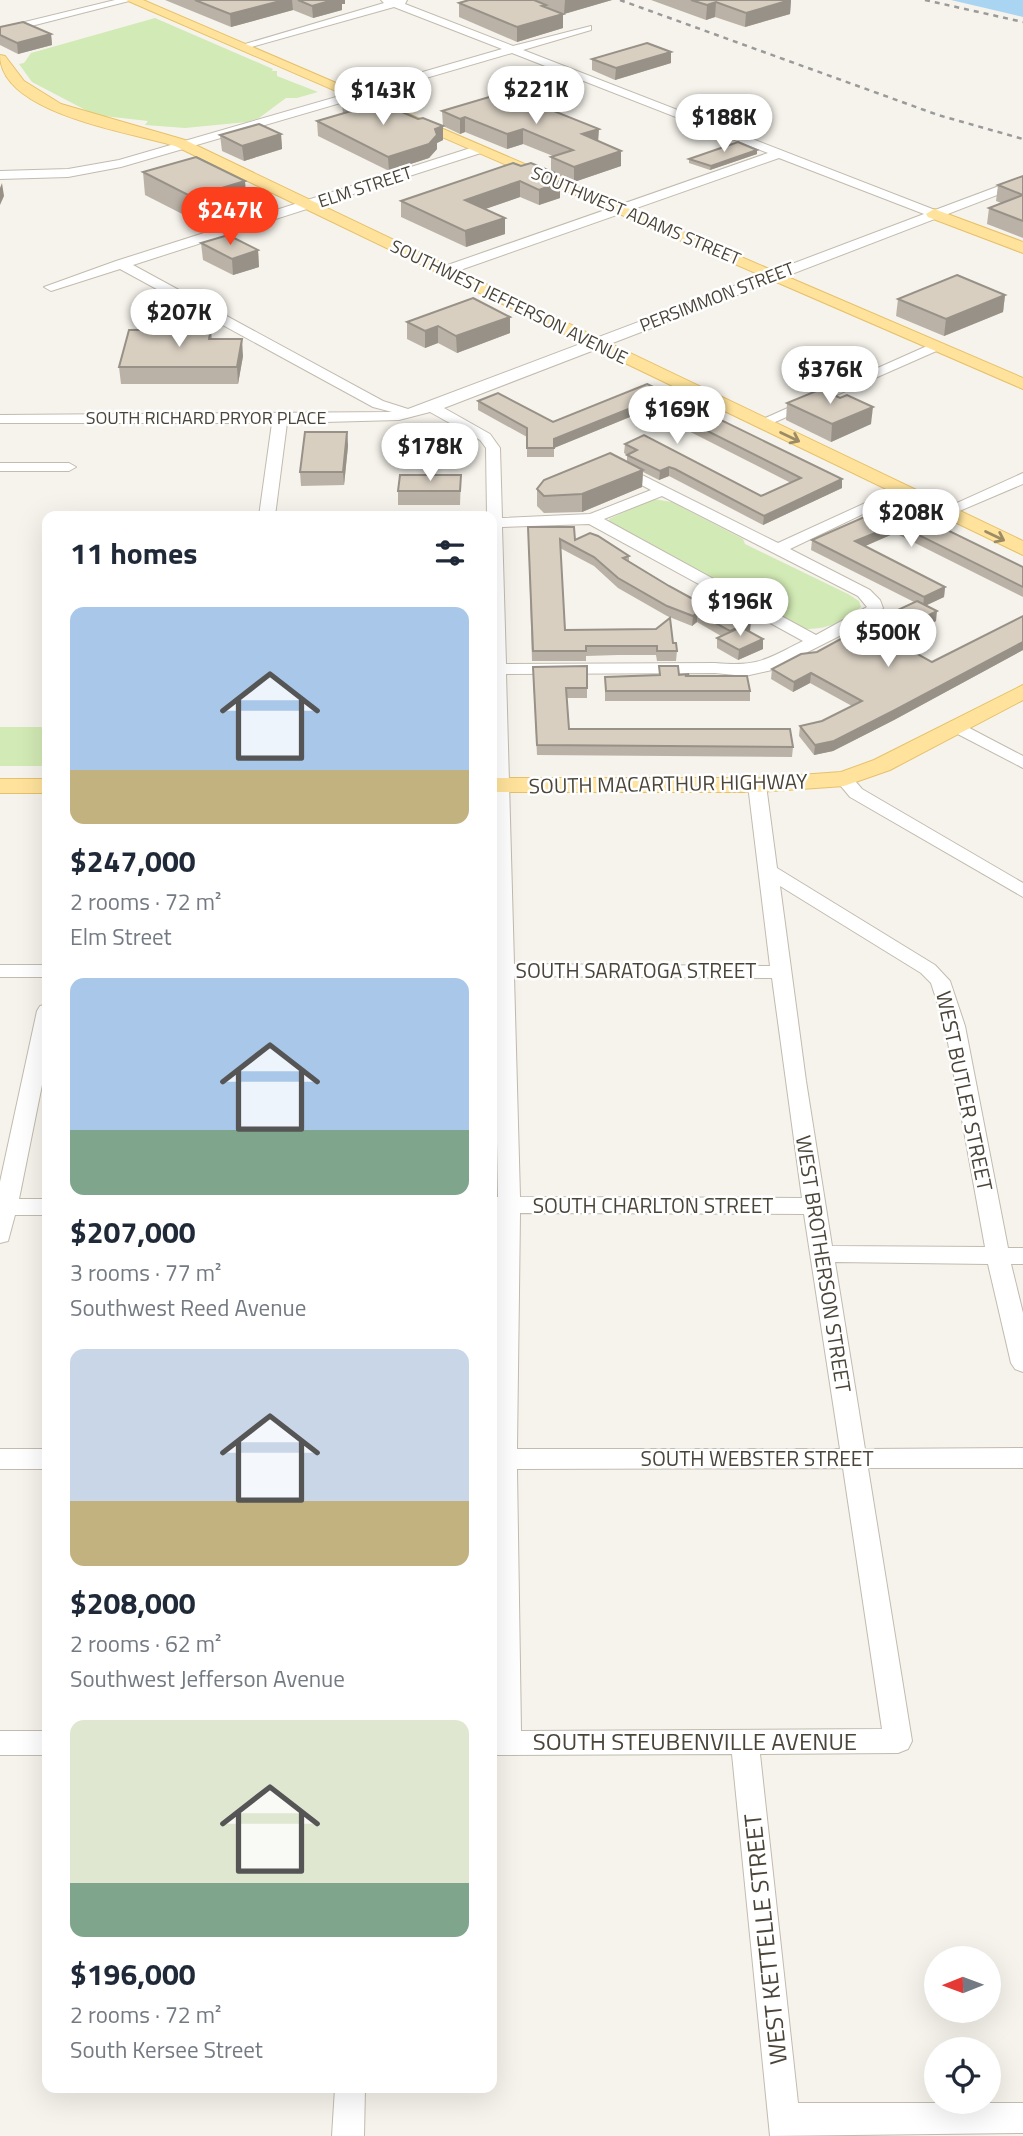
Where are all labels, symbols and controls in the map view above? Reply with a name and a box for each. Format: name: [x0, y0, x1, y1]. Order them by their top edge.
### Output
pin: $221K: [487, 66, 585, 126]
pin: $143K: [334, 68, 432, 127]
text: $221K: [503, 71, 569, 106]
text: $143K: [350, 72, 416, 107]
pin: $188K: [675, 94, 773, 154]
text: $188K: [691, 99, 757, 134]
street label: ELM STREET: [314, 158, 416, 214]
street label: SOUTHWEST ADAMS STREET: [527, 159, 746, 272]
pin: $247K: [181, 188, 279, 247]
text: $247K: [197, 192, 263, 227]
street label: SOUTHWEST JEFFERSON AVENUE: [386, 232, 633, 371]
street label: PERSIMMON STREET: [636, 254, 799, 338]
pin: $207K: [130, 290, 228, 349]
text: $207K: [146, 294, 212, 329]
pin: $376K: [781, 346, 879, 406]
text: $376K: [797, 351, 863, 386]
pin: $169K: [628, 386, 726, 446]
text: $169K: [644, 391, 710, 426]
street label: SOUTH RICHARD PRYOR PLACE: [86, 404, 326, 431]
pin: $178K: [381, 424, 479, 483]
text: $178K: [397, 428, 463, 463]
one-way arrow: [779, 431, 800, 445]
pin: $208K: [862, 490, 960, 549]
text: $208K: [878, 494, 944, 529]
text: 11 homes: [70, 530, 197, 576]
one-way arrow: [984, 530, 1005, 543]
icon: filters: [431, 534, 469, 572]
pin: $196K: [691, 578, 789, 638]
text: $196K: [707, 583, 773, 618]
pin: $500K: [839, 610, 937, 669]
text: $500K: [855, 614, 921, 649]
icon: home: [207, 653, 333, 779]
street label: SOUTH MACARTHUR HIGHWAY: [528, 765, 808, 801]
text: $247,000: [70, 838, 196, 884]
text: 2 rooms · 72 m²: [70, 884, 221, 919]
text: Elm Street: [70, 919, 172, 954]
street label: SOUTH SARATOGA STREET: [516, 954, 756, 986]
street label: WEST BUTLER STREET: [928, 988, 1002, 1194]
icon: home: [207, 1024, 333, 1150]
street label: WEST BROTHERSON STREET: [788, 1133, 860, 1395]
street label: SOUTH CHARLTON STREET: [533, 1189, 773, 1221]
text: $207,000: [70, 1209, 196, 1255]
text: 3 rooms · 77 m²: [70, 1255, 221, 1290]
text: Southwest Reed Avenue: [70, 1290, 306, 1325]
icon: home: [207, 1395, 333, 1521]
street label: SOUTH WEBSTER STREET: [641, 1442, 874, 1474]
text: $208,000: [70, 1580, 196, 1626]
text: 2 rooms · 62 m²: [70, 1626, 221, 1661]
text: Southwest Jefferson Avenue: [70, 1661, 345, 1696]
street label: SOUTH STEUBENVILLE AVENUE: [533, 1723, 857, 1759]
icon: home: [207, 1766, 333, 1892]
street label: WEST KETTELLE STREET: [734, 1812, 796, 2066]
north arrow: [924, 1946, 1001, 2023]
map controls: [924, 1946, 1001, 2114]
text: $196,000: [70, 1951, 196, 1997]
text: 2 rooms · 72 m²: [70, 1997, 221, 2032]
text: South Kersee Street: [70, 2032, 263, 2067]
button: locate: [924, 2037, 1001, 2114]

